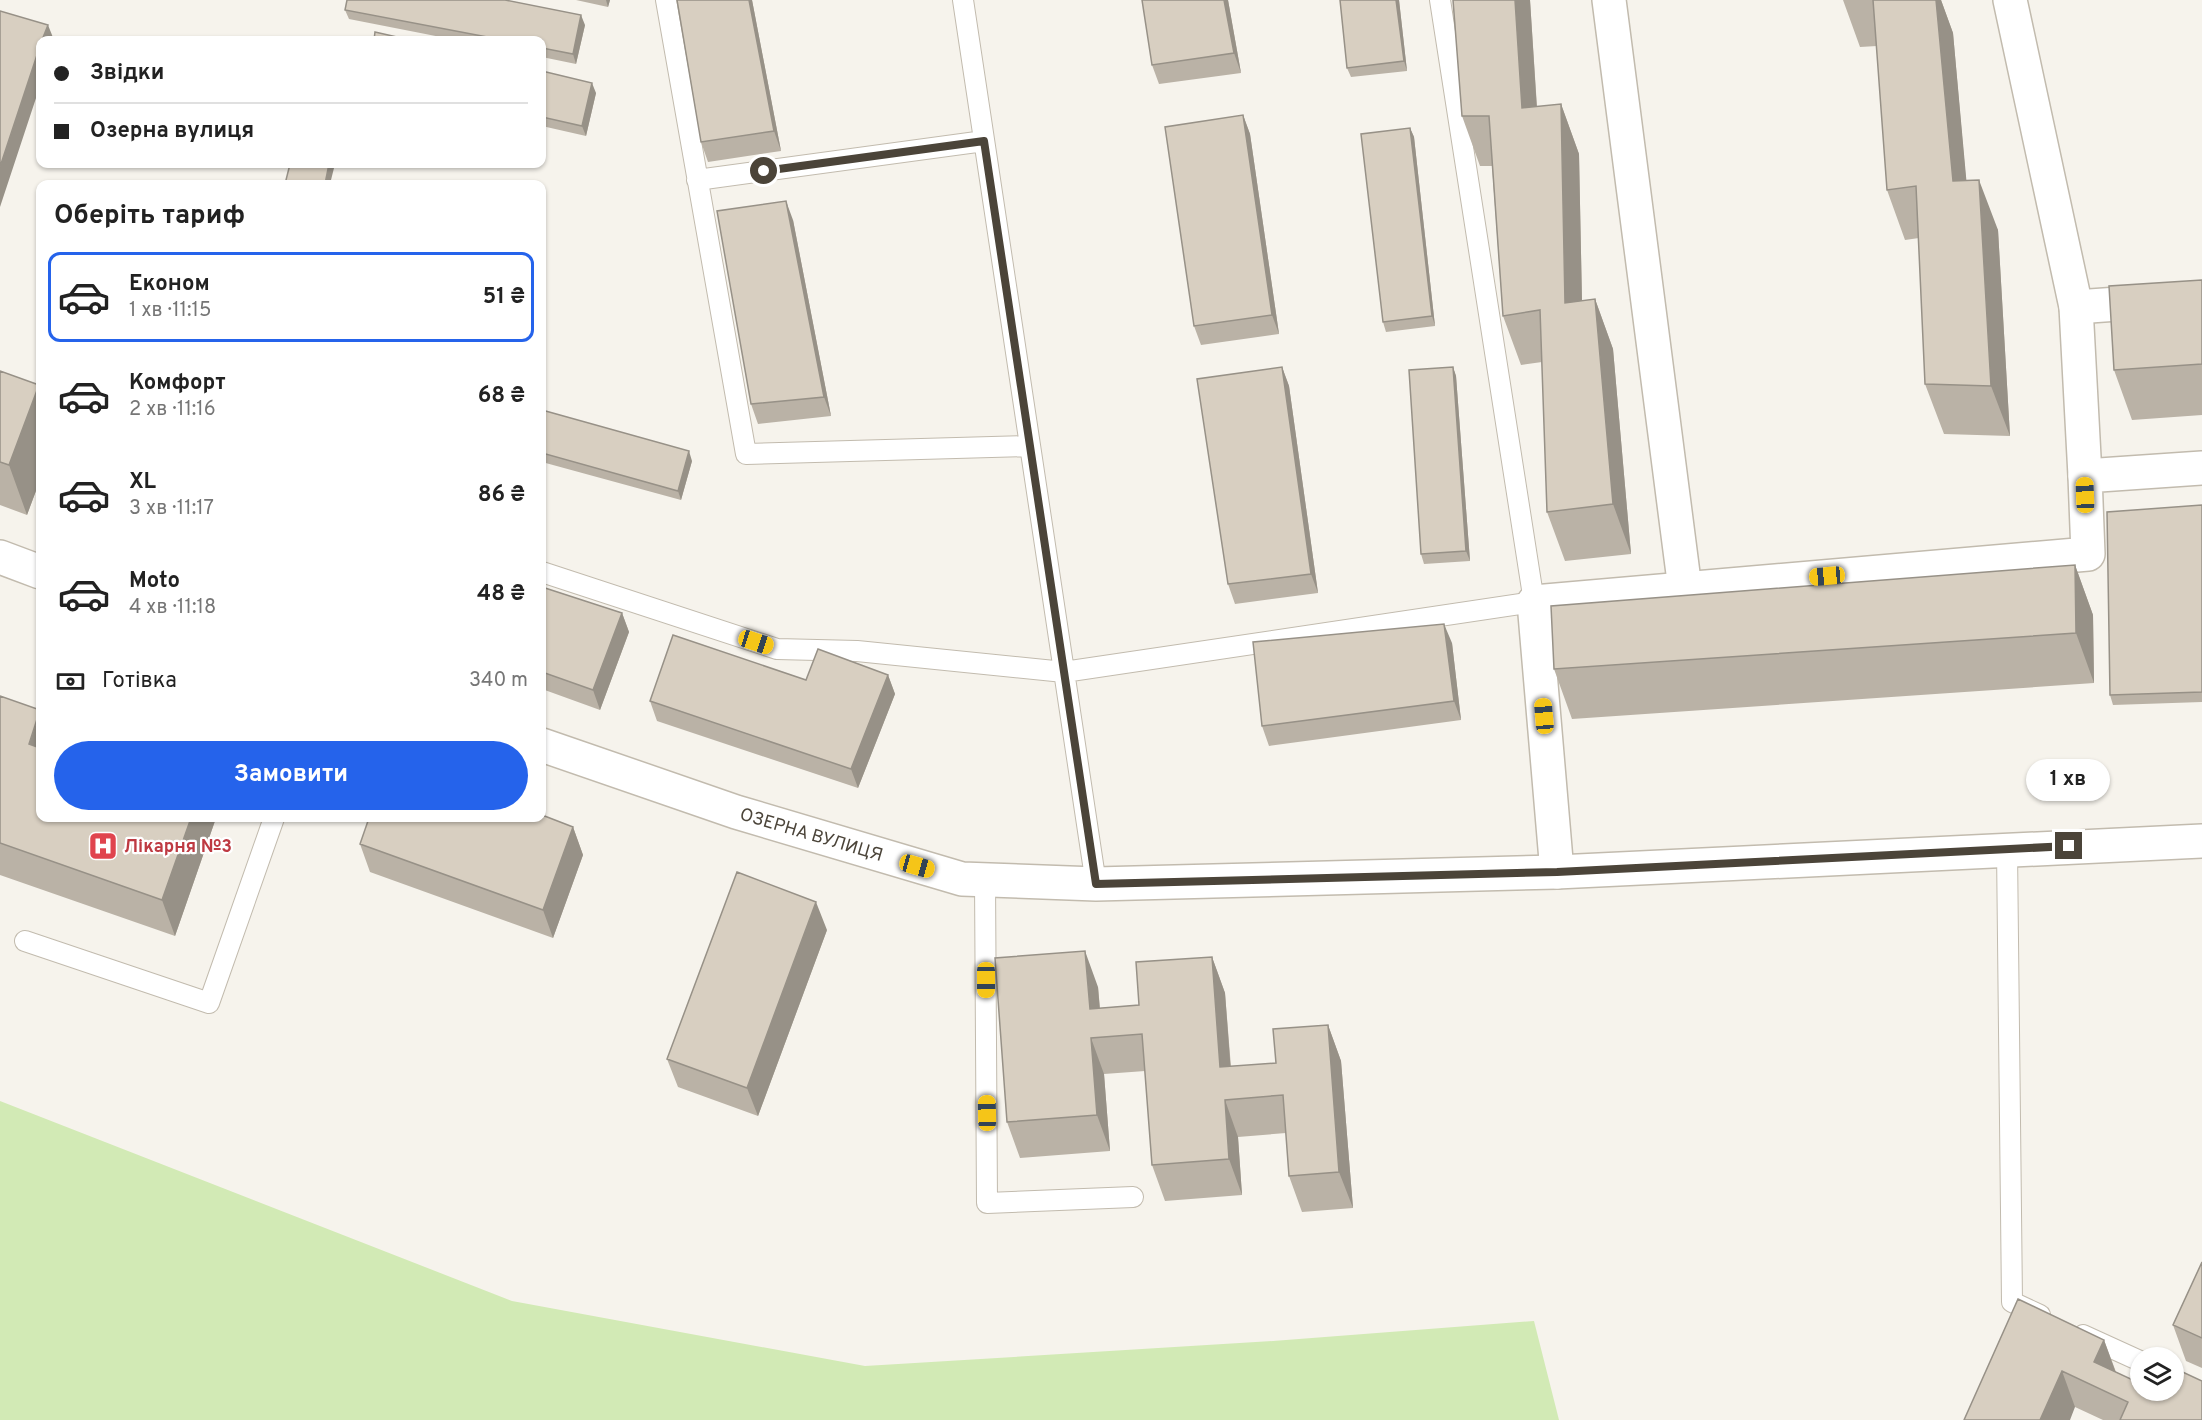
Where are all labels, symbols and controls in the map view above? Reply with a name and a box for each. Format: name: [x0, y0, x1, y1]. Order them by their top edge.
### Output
text: Звідки: [90, 60, 164, 87]
text: Озерна вулиця: [90, 118, 254, 145]
route start: [750, 157, 777, 184]
text: Оберіть тариф: [54, 199, 245, 233]
icon: car: [57, 270, 111, 324]
text: Економ: [129, 271, 210, 298]
text: 51 ₴: [483, 284, 525, 311]
text: 1 хв · 11:15: [129, 298, 211, 324]
icon: car: [57, 369, 111, 423]
text: Комфорт: [129, 370, 226, 397]
text: 68 ₴: [478, 383, 525, 410]
text: 2 хв · 11:16: [129, 397, 216, 423]
icon: car: [57, 468, 111, 522]
text: XL: [129, 469, 156, 496]
car: [2075, 477, 2095, 513]
text: 86 ₴: [478, 482, 525, 509]
text: 3 хв · 11:17: [129, 496, 214, 522]
car: [1808, 565, 1846, 587]
icon: car: [57, 567, 111, 621]
text: Moto: [129, 568, 180, 595]
text: 48 ₴: [477, 581, 525, 608]
text: 4 хв · 11:18: [129, 595, 216, 621]
car: [736, 628, 776, 656]
icon: cash: [54, 665, 87, 698]
text: Готівка: [102, 668, 177, 695]
text: 340 m: [469, 668, 528, 694]
car: [1533, 697, 1555, 735]
button: Замовити: [54, 741, 528, 810]
callout: 1 хв: [2027, 759, 2111, 801]
text: 1 хв: [2050, 767, 2086, 793]
street label: ОЗЕРНА ВУЛИЦЯ: [737, 804, 885, 868]
hospital icon: Лікарня №3: [87, 830, 119, 862]
route end: [2055, 832, 2082, 859]
place label: Лікарня №3: [124, 836, 232, 859]
car: [897, 852, 937, 880]
car: [977, 962, 995, 998]
car: [978, 1095, 996, 1131]
map controls: [2130, 1347, 2184, 1401]
button: layers: [2130, 1347, 2184, 1401]

